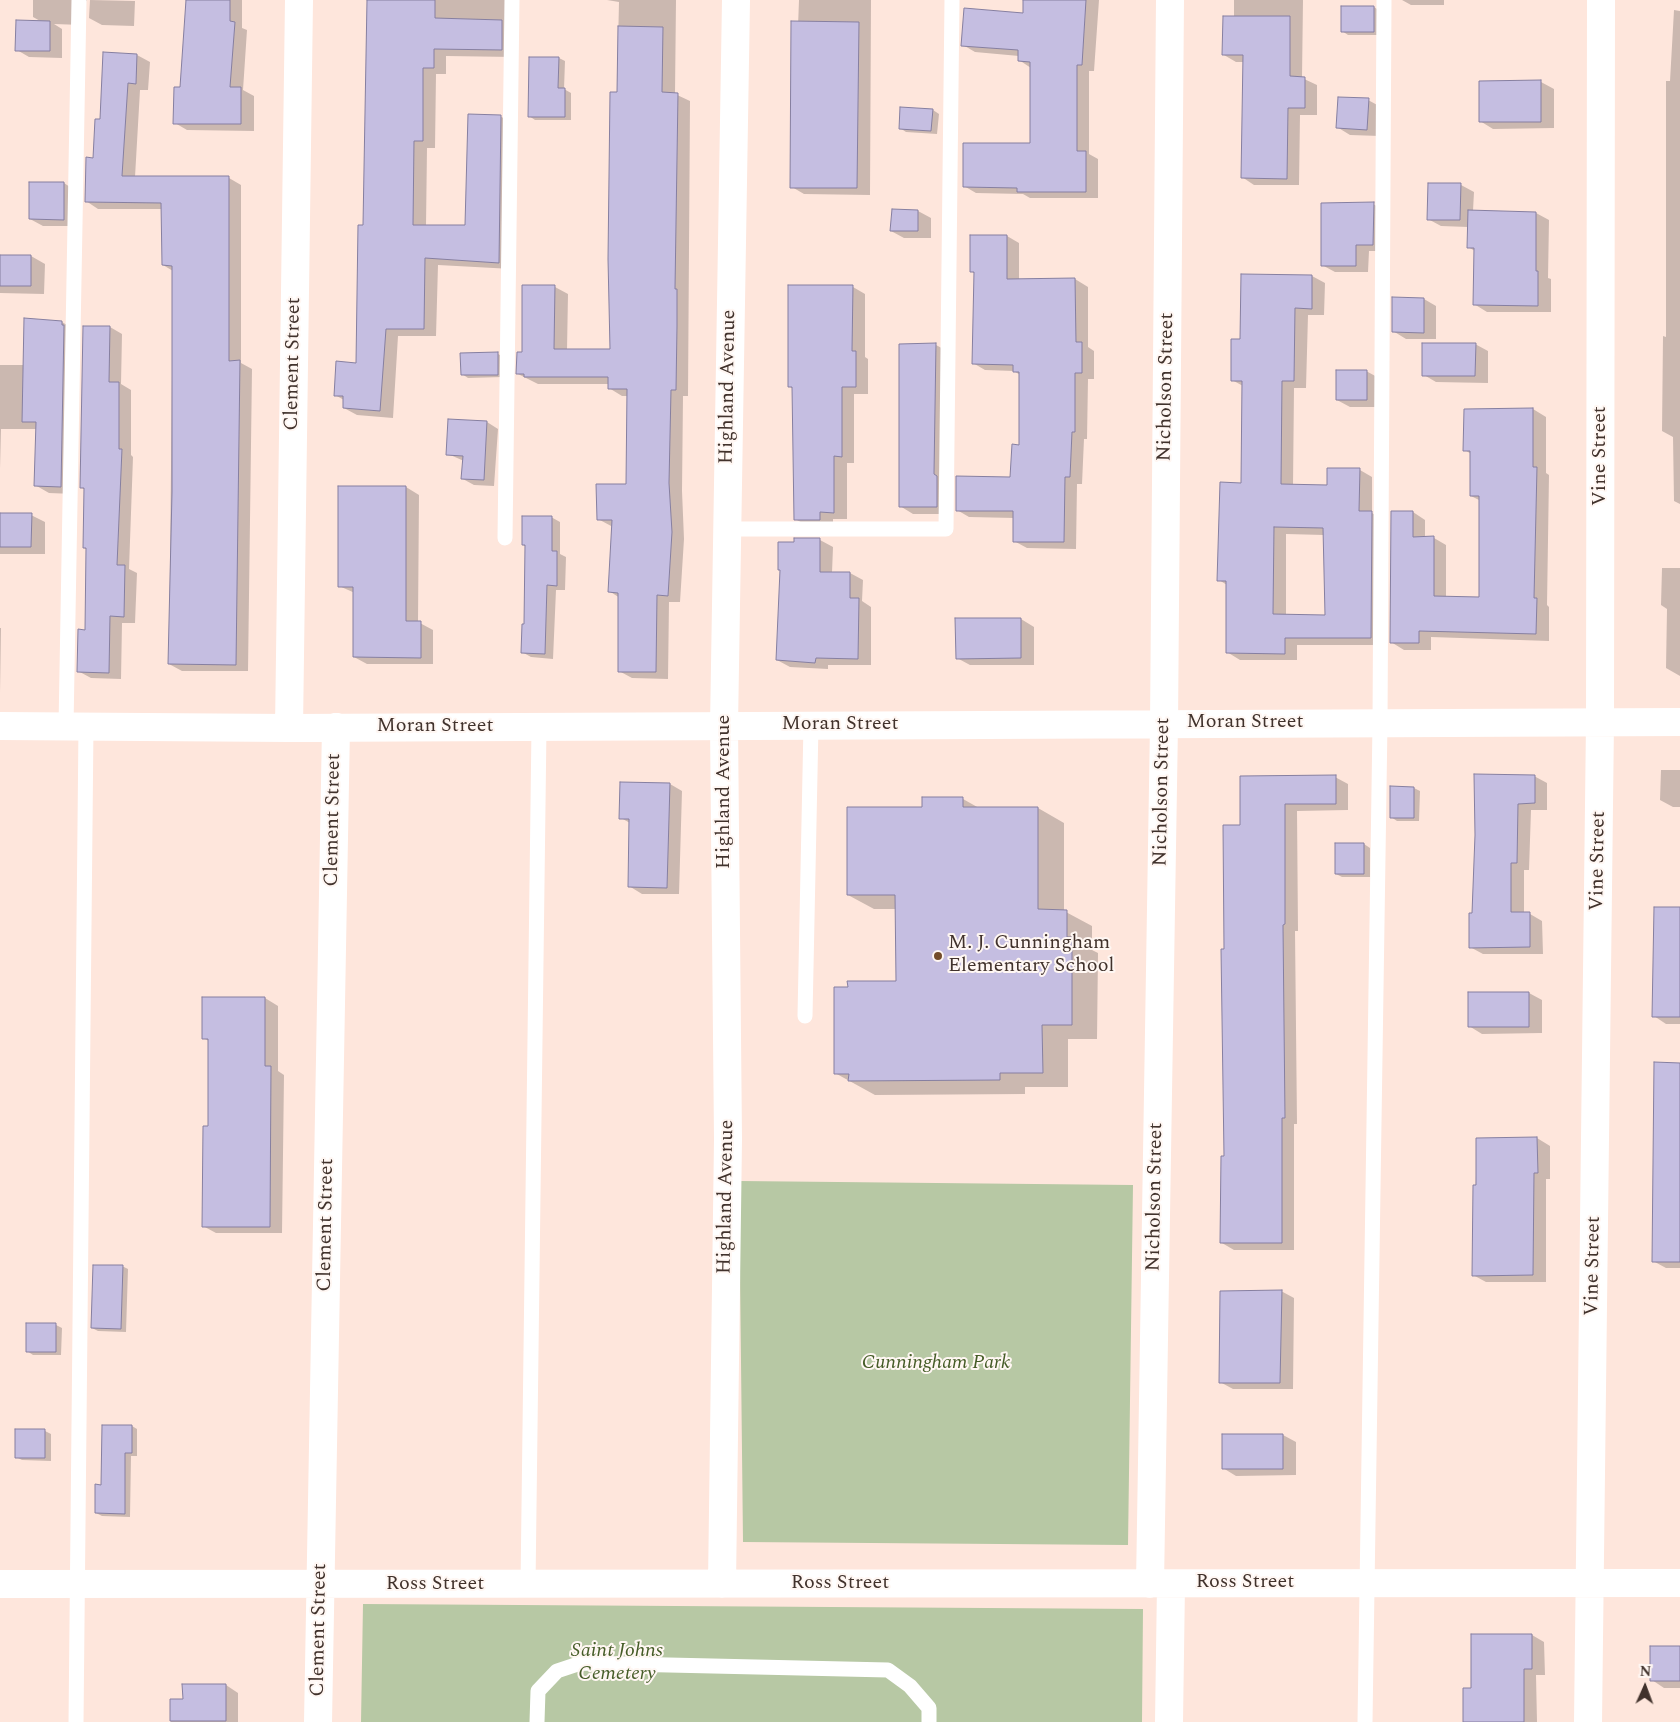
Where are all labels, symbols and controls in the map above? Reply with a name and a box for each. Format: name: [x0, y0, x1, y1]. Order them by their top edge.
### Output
street label: Clement Street: [281, 297, 307, 431]
street label: Highland Avenue: [716, 310, 742, 464]
street label: Nicholson Street: [1154, 312, 1180, 462]
street label: Vine Street: [1589, 406, 1613, 506]
street label: Moran Street: [1186, 711, 1304, 735]
street label: Moran Street: [781, 713, 899, 737]
street label: Moran Street: [376, 715, 494, 739]
street label: Highland Avenue: [713, 715, 737, 869]
street label: Nicholson Street: [1150, 717, 1176, 867]
street label: Clement Street: [321, 753, 347, 887]
street label: Vine Street: [1586, 811, 1612, 911]
place label: M. J. Cunningham Elementary School: [948, 932, 1114, 979]
marker: M. J. Cunningham Elementary School: [932, 950, 944, 962]
street label: Highland Avenue: [714, 1120, 740, 1274]
street label: Nicholson Street: [1143, 1122, 1169, 1272]
street label: Clement Street: [314, 1158, 340, 1292]
street label: Vine Street: [1581, 1216, 1607, 1316]
park label: Cunningham Park: [862, 1352, 1010, 1376]
street label: Clement Street: [307, 1563, 333, 1697]
street label: Ross Street: [1196, 1571, 1294, 1595]
street label: Ross Street: [791, 1572, 889, 1596]
street label: Ross Street: [386, 1573, 484, 1597]
park label: Saint Johns Cemetery: [571, 1640, 663, 1687]
text: N: [1639, 1661, 1652, 1682]
north arrow: [1620, 1662, 1670, 1712]

